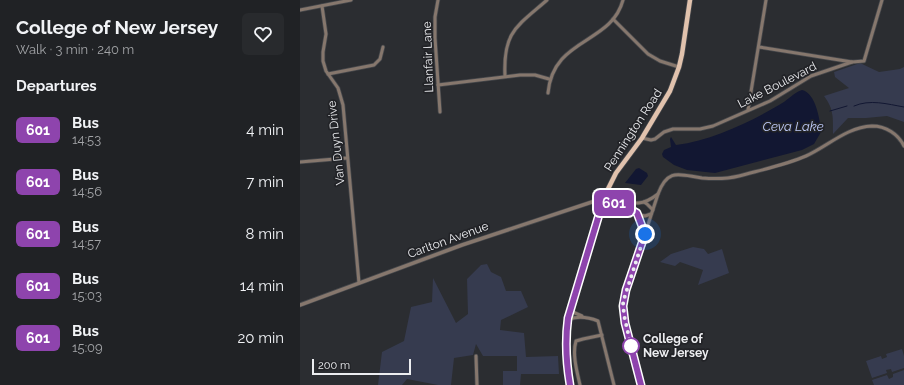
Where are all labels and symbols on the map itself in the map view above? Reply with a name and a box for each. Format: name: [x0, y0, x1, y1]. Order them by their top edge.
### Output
street label: Llanfair Lane: [420, 21, 436, 93]
street label: Lake Boulevard: [735, 59, 819, 111]
street label: Pennington Road: [601, 86, 665, 174]
street label: Van Duyn Drive: [325, 100, 347, 186]
water label: Ceva Lake: [762, 119, 824, 134]
line badge: 601: [591, 190, 637, 216]
street label: Carlton Avenue: [406, 219, 490, 261]
your location: [635, 224, 655, 244]
place label: College of New Jersey: [643, 332, 709, 360]
marker: College of New Jersey: [622, 337, 640, 355]
scale bar: [312, 357, 411, 376]

